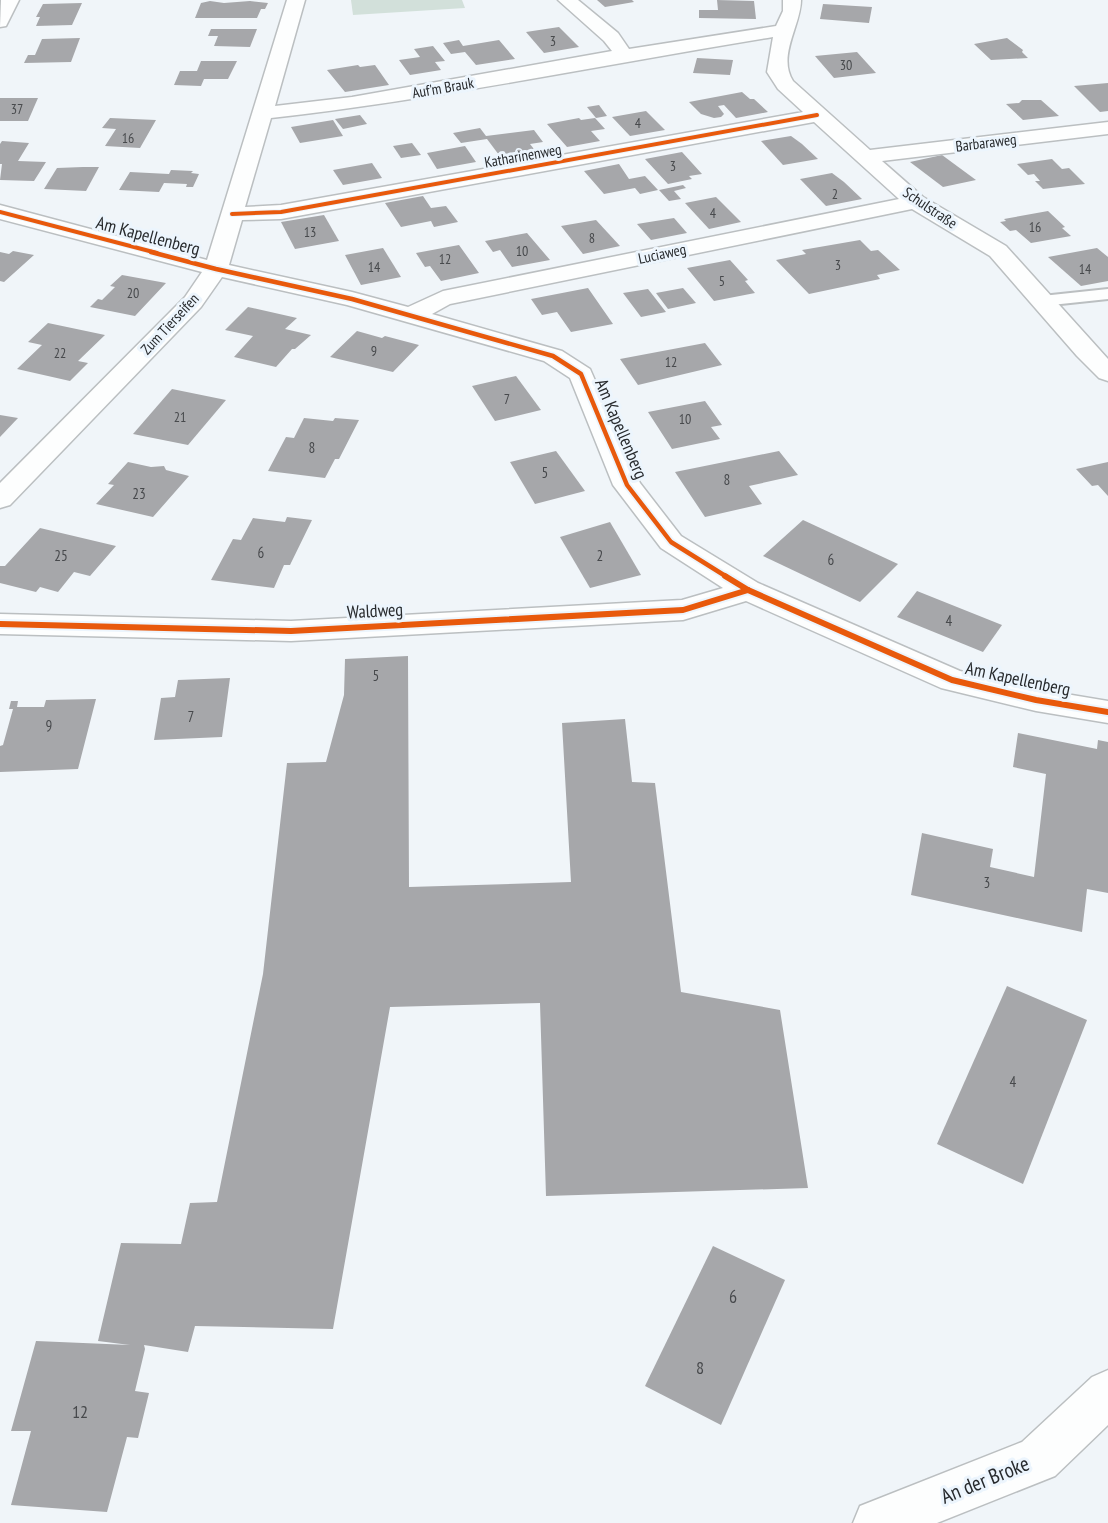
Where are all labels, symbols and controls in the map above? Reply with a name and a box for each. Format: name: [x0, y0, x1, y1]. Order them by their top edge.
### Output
house number: 3: [550, 32, 556, 50]
house number: 30: [840, 56, 852, 74]
street label: Auf'm Brauk: [411, 73, 475, 102]
house number: 37: [11, 100, 23, 118]
house number: 4: [635, 114, 642, 132]
house number: 16: [122, 129, 134, 147]
street label: Barbaraweg: [954, 129, 1017, 156]
street label: Katharinenweg: [483, 139, 563, 172]
house number: 3: [670, 157, 676, 175]
street label: Schulstraße: [900, 183, 961, 233]
house number: 2: [832, 185, 838, 203]
house number: 4: [710, 204, 717, 222]
street label: Am Kapellenberg: [94, 211, 203, 260]
house number: 16: [1029, 218, 1041, 236]
house number: 13: [304, 223, 316, 241]
house number: 8: [589, 229, 595, 247]
street label: Luciaweg: [636, 239, 688, 268]
house number: 10: [516, 242, 528, 260]
house number: 12: [439, 250, 451, 268]
house number: 3: [835, 256, 841, 274]
house number: 14: [368, 258, 381, 276]
house number: 14: [1079, 260, 1092, 278]
house number: 5: [719, 272, 725, 290]
house number: 20: [127, 284, 139, 302]
street label: Zum Tierseifen: [137, 289, 203, 358]
house number: 9: [371, 342, 377, 360]
house number: 22: [54, 344, 66, 362]
house number: 12: [665, 353, 677, 371]
street label: Am Kapellenberg: [590, 375, 653, 482]
house number: 7: [504, 390, 510, 408]
house number: 21: [174, 408, 186, 426]
house number: 10: [679, 410, 691, 428]
house number: 8: [309, 438, 315, 457]
house number: 5: [542, 463, 548, 482]
house number: 8: [724, 470, 730, 489]
house number: 23: [132, 484, 146, 503]
house number: 6: [258, 543, 265, 562]
house number: 25: [54, 546, 68, 565]
house number: 2: [597, 546, 603, 565]
house number: 6: [828, 550, 835, 569]
street label: Waldweg: [346, 598, 404, 623]
house number: 4: [946, 611, 953, 630]
street label: Am Kapellenberg: [964, 656, 1073, 701]
house number: 5: [373, 666, 379, 685]
house number: 7: [188, 707, 194, 726]
house number: 9: [46, 716, 52, 735]
house number: 3: [984, 873, 990, 892]
house number: 4: [1010, 1072, 1017, 1091]
house number: 6: [729, 1285, 737, 1308]
house number: 8: [696, 1356, 704, 1379]
house number: 12: [72, 1400, 88, 1423]
street label: An der Broke: [937, 1450, 1033, 1509]

